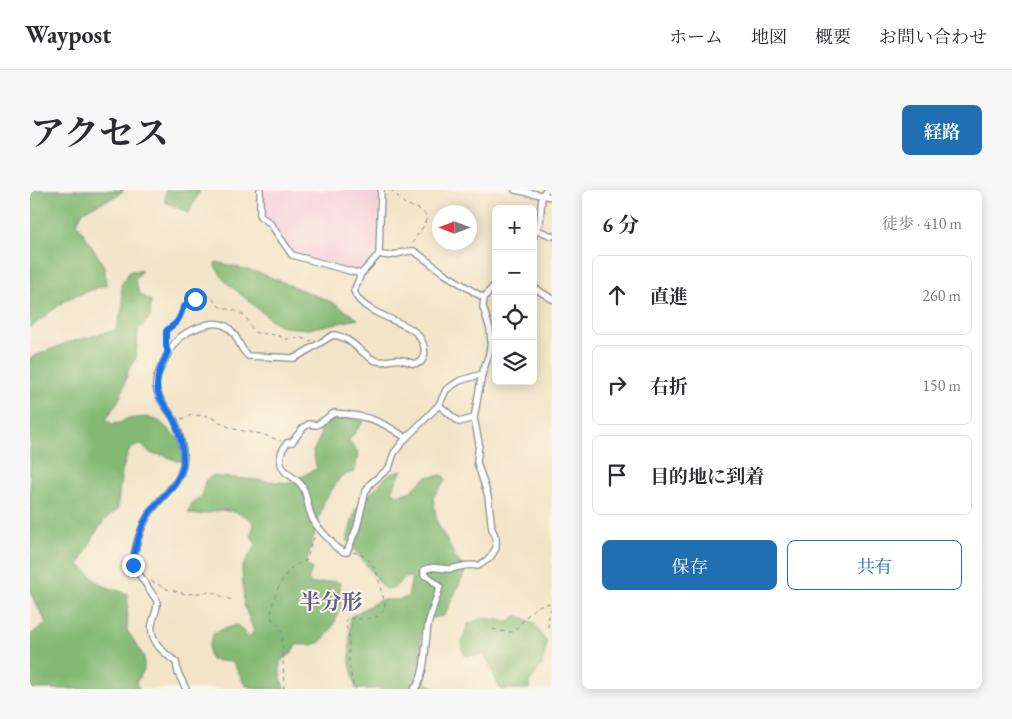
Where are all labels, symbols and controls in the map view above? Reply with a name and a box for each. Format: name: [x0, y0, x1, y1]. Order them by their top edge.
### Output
text: Waypost: [25, 19, 111, 50]
text: ホーム: [669, 25, 723, 48]
text: 地図: [751, 25, 787, 48]
text: 概要: [815, 25, 851, 48]
text: お問い合わせ: [879, 25, 987, 48]
button: 経路: [902, 105, 982, 155]
text: アクセス: [30, 110, 169, 155]
north arrow: [432, 205, 477, 250]
map controls: [492, 205, 537, 385]
button: +: [492, 205, 537, 250]
text: 6 分: [602, 211, 639, 238]
text: 徒歩 · 410 m: [882, 213, 962, 234]
button: −: [492, 250, 537, 295]
icon: ahead: [603, 281, 631, 309]
text: 直進: [650, 284, 688, 309]
text: 260 m: [922, 285, 961, 306]
route start: [184, 288, 207, 311]
button: locate: [492, 295, 537, 340]
button: layers: [492, 340, 537, 385]
icon: right: [603, 371, 631, 399]
text: 右折: [650, 374, 688, 399]
text: 150 m: [922, 375, 961, 396]
icon: arrive: [603, 461, 631, 489]
text: 目的地に到着: [650, 464, 764, 489]
button: 保存: [602, 540, 777, 590]
button: 共有: [787, 540, 962, 590]
route end: [122, 554, 145, 577]
district label: 半分形: [300, 588, 363, 615]

